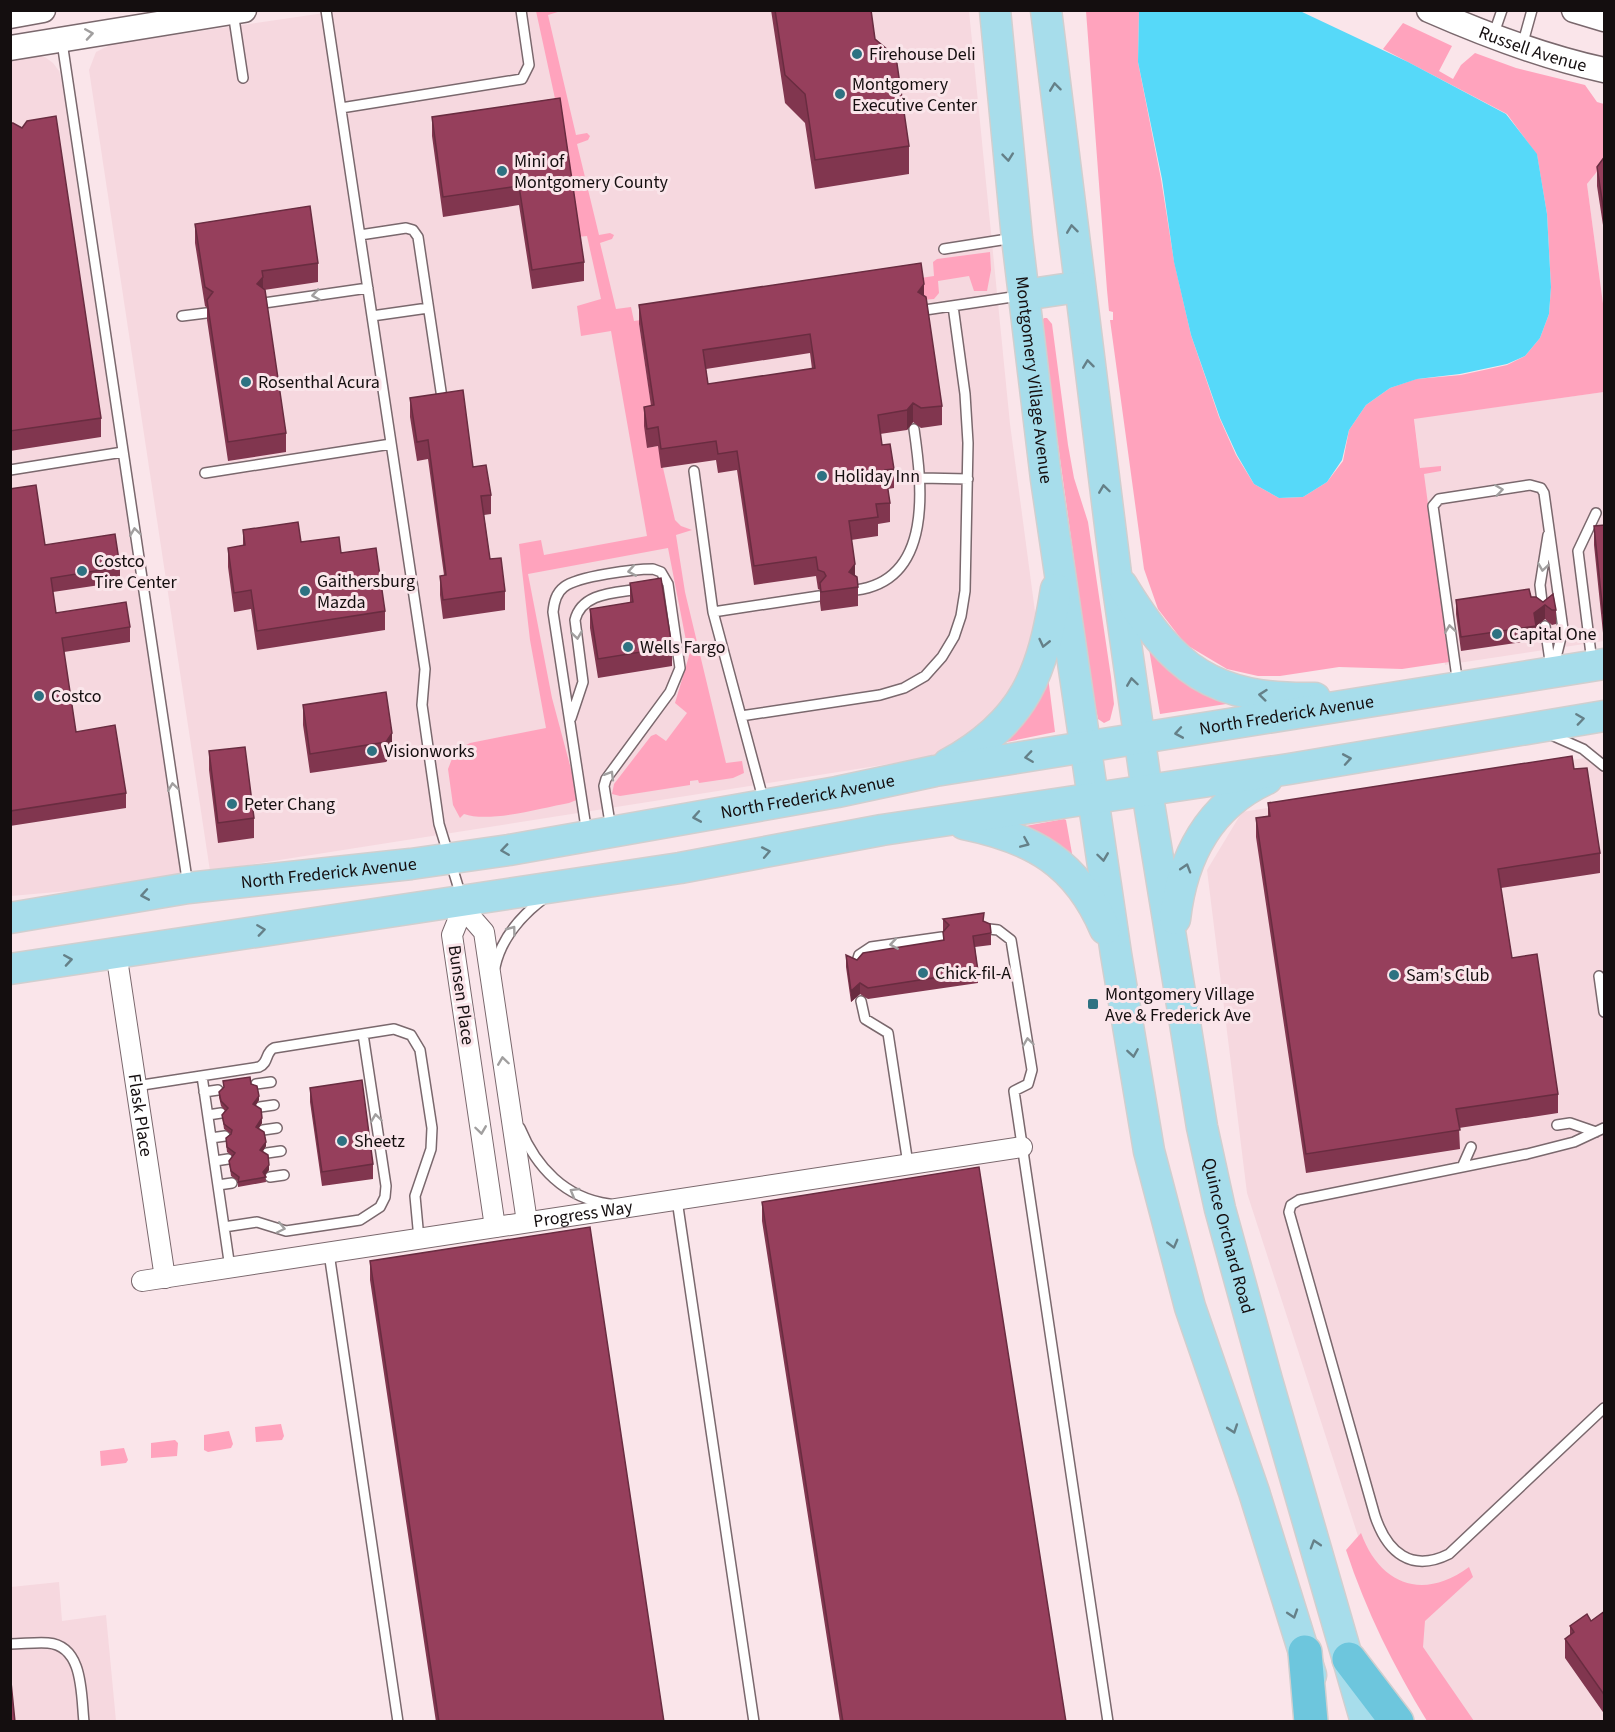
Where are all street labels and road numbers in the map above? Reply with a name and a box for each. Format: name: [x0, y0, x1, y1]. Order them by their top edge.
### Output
street label: Russell Avenue: [1475, 19, 1590, 78]
street label: Montgomery Village Avenue: [1009, 275, 1059, 485]
street label: North Frederick Avenue: [1197, 688, 1376, 741]
street label: North Frederick Avenue: [718, 768, 897, 825]
street label: North Frederick Avenue: [240, 851, 418, 895]
street label: Bunsen Place: [442, 943, 480, 1047]
street label: Flask Place: [122, 1072, 159, 1158]
street label: Quince Orchard Road: [1197, 1156, 1261, 1316]
street label: Progress Way: [532, 1194, 635, 1234]

